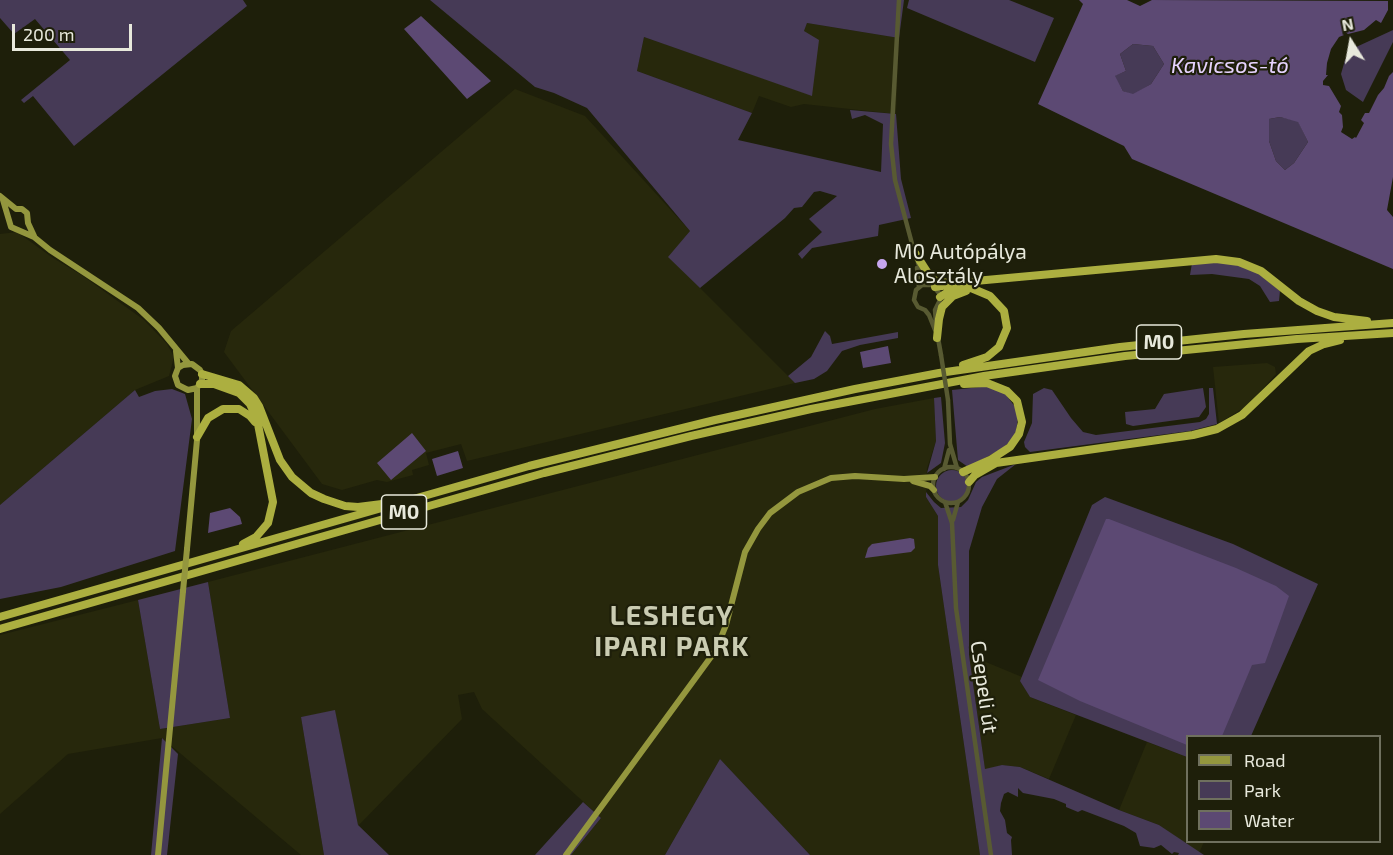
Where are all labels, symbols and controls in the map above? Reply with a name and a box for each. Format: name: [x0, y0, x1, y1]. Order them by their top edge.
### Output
scale bar: [15, 12, 135, 50]
north arrow: [1321, 12, 1381, 72]
text: N: [1340, 13, 1355, 34]
text: 200 m: [23, 23, 75, 45]
water label: Kavicsos-tó: [1171, 53, 1289, 79]
place label: M0 Autópálya Alosztály: [894, 239, 1027, 289]
marker: M0 Autópálya Alosztály: [875, 257, 889, 271]
road number: M0: [1136, 325, 1182, 359]
road number: M0: [382, 495, 426, 529]
district label: LESHEGY IPARI PARK: [594, 600, 750, 663]
street label: Csepeli út: [965, 639, 1003, 735]
legend: [1186, 735, 1381, 843]
text: Road: [1244, 749, 1285, 771]
text: Park: [1244, 779, 1281, 801]
text: Water: [1244, 809, 1294, 831]

